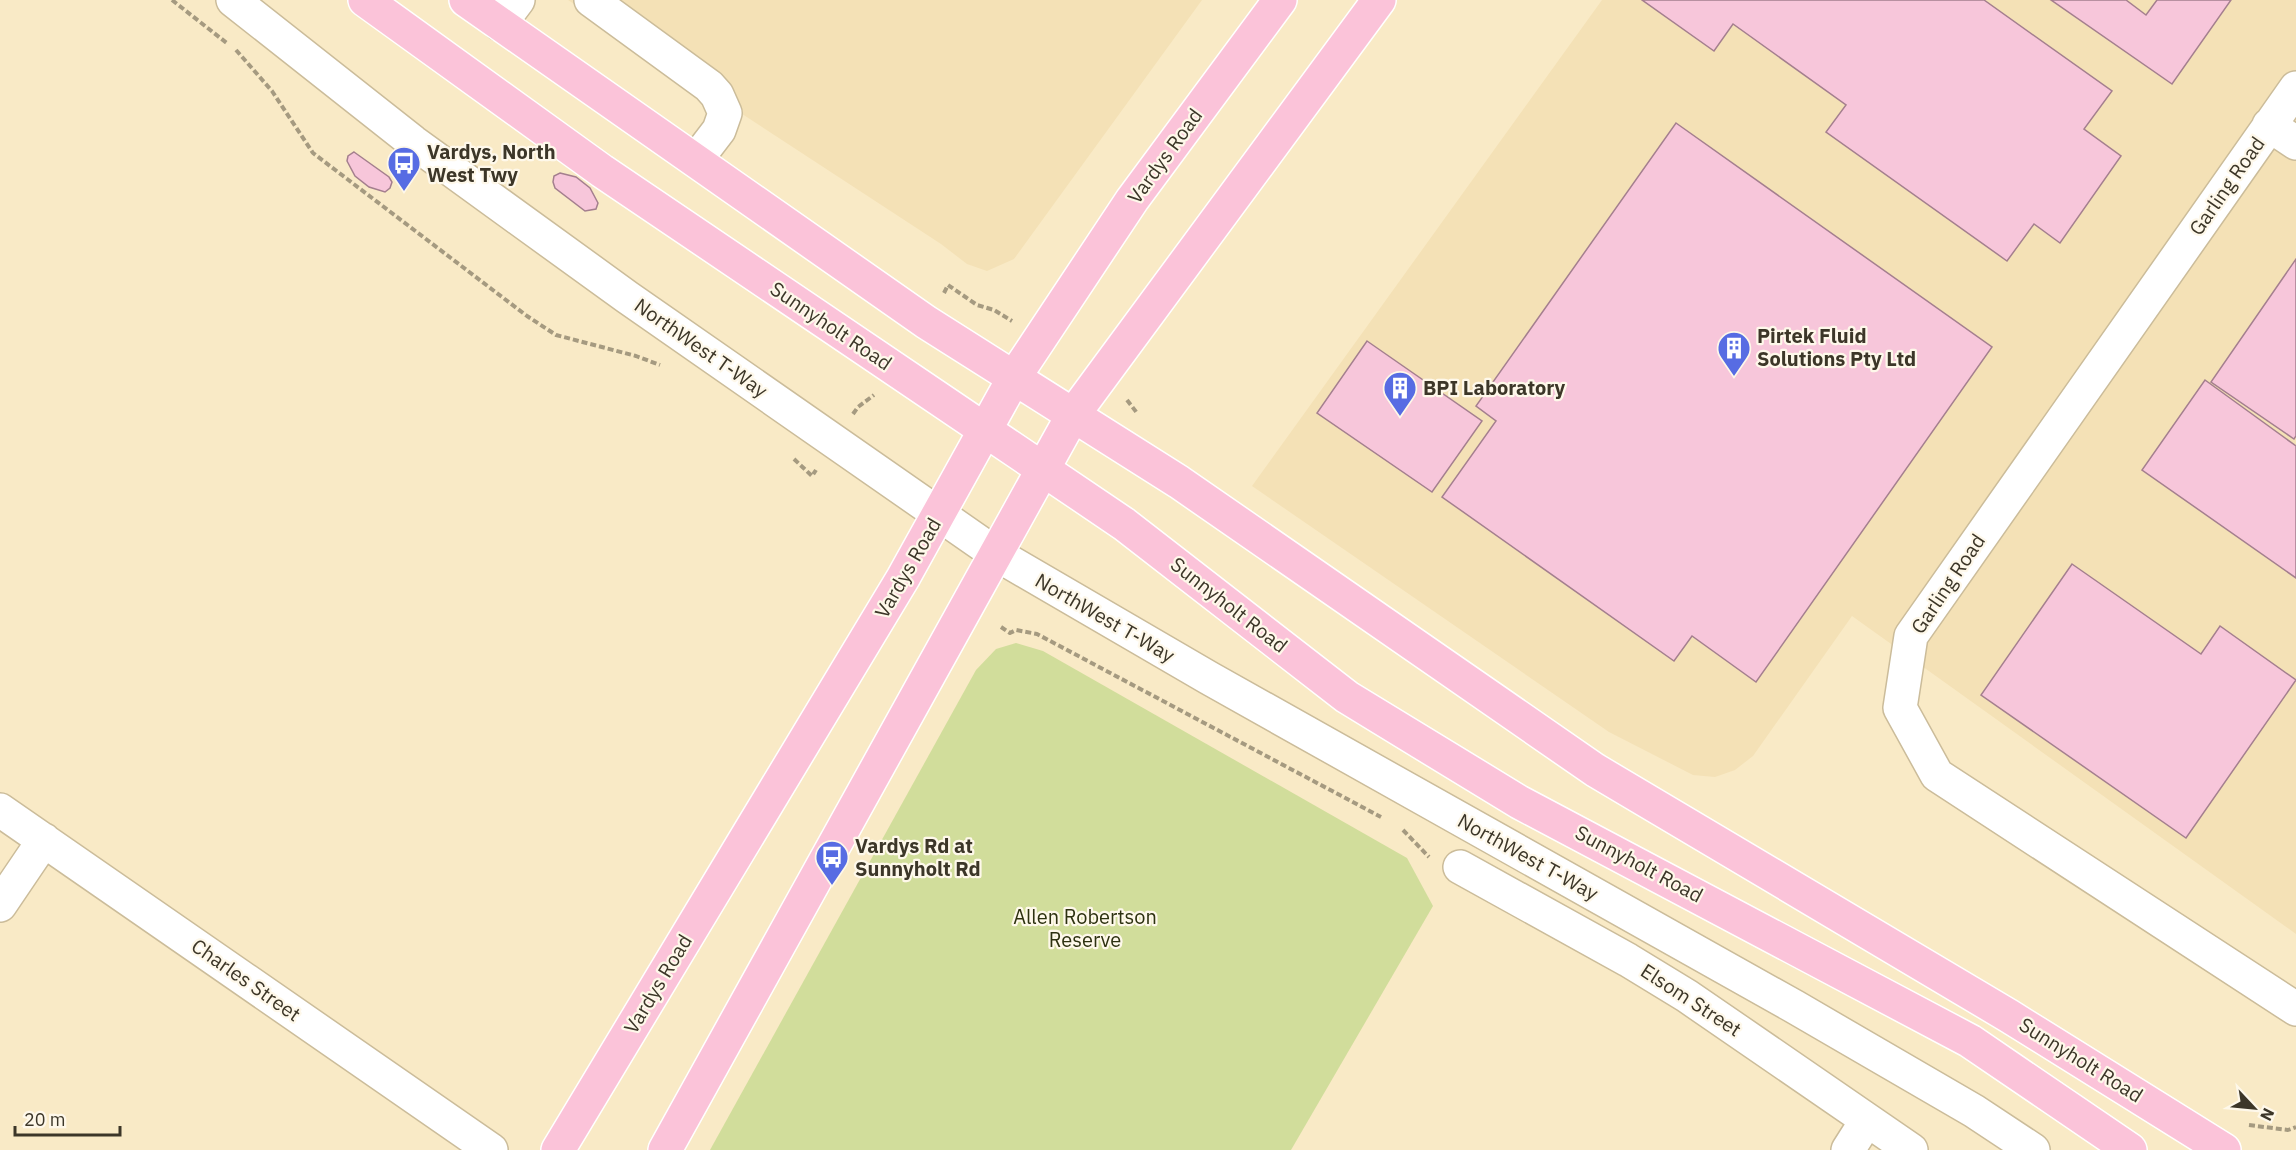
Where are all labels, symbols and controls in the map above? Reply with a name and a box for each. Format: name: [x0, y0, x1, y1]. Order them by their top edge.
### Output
street label: Vardys Road: [1121, 103, 1208, 209]
street label: Garling Road: [2183, 131, 2271, 241]
place label: Vardys, North West Twy: [427, 138, 556, 188]
bus stop icon: Vardys, North West Twy: [386, 145, 422, 192]
street label: Sunnyholt Road: [765, 275, 897, 376]
street label: NorthWest T-Way: [629, 292, 773, 404]
place label: Pirtek Fluid Solutions Pty Ltd: [1757, 322, 1916, 372]
building icon: Pirtek Fluid Solutions Pty Ltd: [1716, 330, 1752, 377]
building icon: BPI Laboratory: [1382, 370, 1418, 417]
place label: BPI Laboratory: [1423, 374, 1565, 401]
street label: Vardys Road: [868, 513, 947, 623]
street label: Garling Road: [1904, 529, 1991, 639]
street label: Sunnyholt Road: [1165, 551, 1293, 659]
street label: NorthWest T-Way: [1031, 567, 1180, 669]
street label: NorthWest T-Way: [1453, 807, 1603, 906]
street label: Sunnyholt Road: [1571, 819, 1708, 909]
place label: Vardys Rd at Sunnyholt Rd: [855, 832, 981, 882]
bus stop icon: Vardys Rd at Sunnyholt Rd: [814, 839, 850, 886]
park label: Allen Robertson Reserve: [1013, 903, 1157, 953]
street label: Vardys Road: [617, 929, 698, 1038]
street label: Charles Street: [186, 932, 306, 1027]
street label: Elsom Street: [1636, 957, 1747, 1042]
street label: Sunnyholt Road: [2014, 1011, 2148, 1108]
north arrow: [2224, 1078, 2284, 1138]
scale bar: [15, 1099, 120, 1137]
text: N: [2256, 1105, 2279, 1124]
text: 20 m: [24, 1108, 66, 1131]

